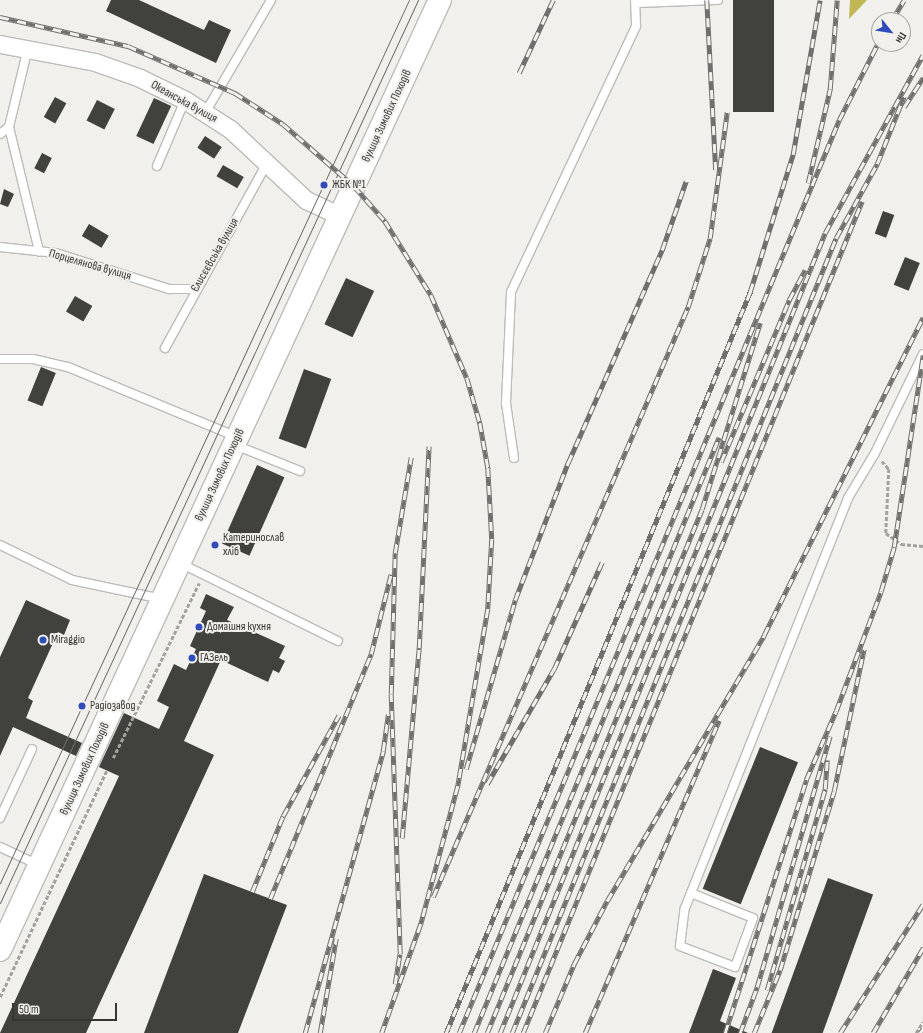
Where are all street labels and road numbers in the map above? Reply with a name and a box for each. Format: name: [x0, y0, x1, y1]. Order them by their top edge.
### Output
street label: вулиця Зимових Походів: [359, 67, 415, 165]
street label: Океанська вулиця: [148, 78, 220, 126]
street label: Єлисєєвська вулиця: [188, 215, 242, 295]
street label: Порцелянова вулиця: [47, 246, 133, 284]
street label: вулиця Зимових Походів: [192, 426, 248, 524]
street label: вулиця Зимових Походів: [57, 720, 113, 818]

